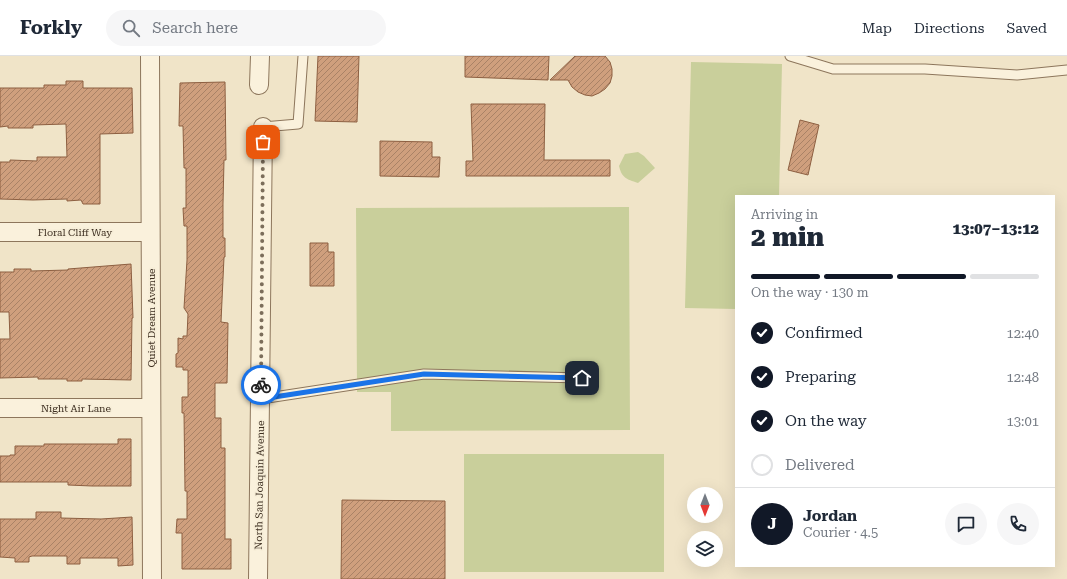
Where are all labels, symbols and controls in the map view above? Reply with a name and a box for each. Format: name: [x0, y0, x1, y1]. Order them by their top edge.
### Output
search box: [106, 10, 386, 46]
text: Forkly: [20, 16, 82, 39]
icon: search: [120, 17, 142, 39]
text: Search here: [152, 19, 238, 37]
text: Map: [862, 20, 892, 36]
text: Directions: [914, 20, 984, 36]
text: Saved: [1006, 20, 1047, 36]
pin: [246, 125, 280, 159]
icon: bag: [252, 131, 274, 153]
text: Arriving in: [751, 207, 818, 222]
text: 13:07–13:12: [953, 220, 1039, 238]
text: 2 min: [751, 222, 824, 252]
street label: Floral Cliff Way: [38, 227, 112, 238]
street label: Quiet Dream Avenue: [146, 268, 157, 368]
text: On the way · 130 m: [751, 285, 868, 300]
icon: check: [751, 322, 773, 344]
text: Confirmed: [785, 324, 863, 342]
text: 12:40: [1007, 326, 1039, 341]
pin: [565, 361, 599, 395]
courier: [241, 365, 281, 405]
icon: check: [751, 366, 773, 388]
icon: home: [571, 367, 593, 389]
text: Preparing: [785, 368, 856, 386]
text: 12:48: [1007, 370, 1039, 385]
icon: bike: [250, 374, 272, 396]
street label: Night Air Lane: [41, 403, 112, 414]
icon: check: [751, 410, 773, 432]
text: On the way: [785, 412, 867, 430]
text: 13:01: [1007, 414, 1039, 429]
street label: North San Joaquin Avenue: [253, 420, 266, 550]
text: Delivered: [785, 456, 855, 474]
north arrow: [687, 487, 723, 523]
map controls: [687, 487, 723, 567]
button: chat: [945, 503, 987, 545]
button: phone: [997, 503, 1039, 545]
text: Jordan: [803, 507, 857, 525]
text: J: [767, 515, 777, 533]
text: Courier · 4.5: [803, 525, 878, 540]
button: layers: [687, 531, 723, 567]

